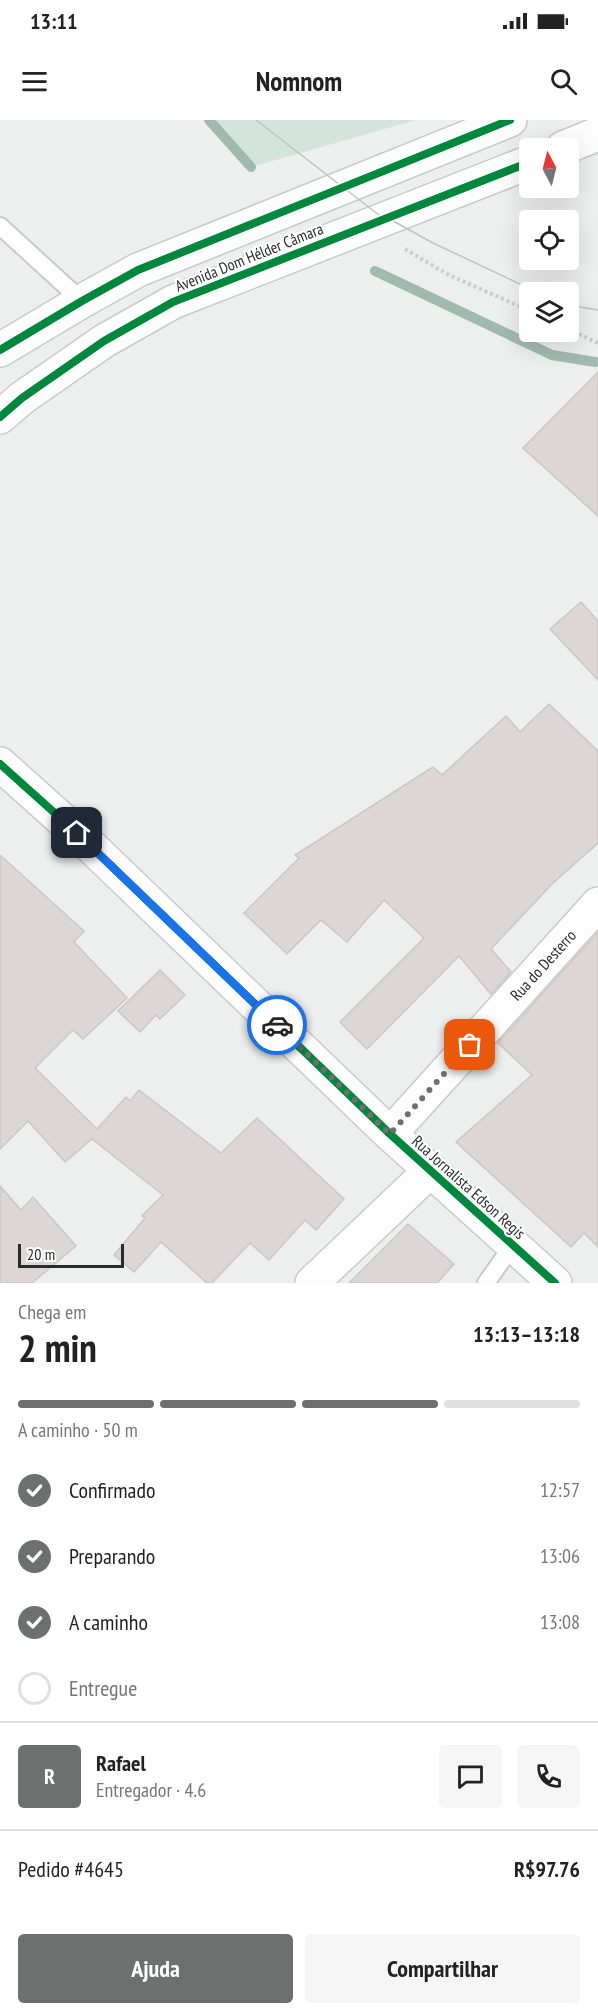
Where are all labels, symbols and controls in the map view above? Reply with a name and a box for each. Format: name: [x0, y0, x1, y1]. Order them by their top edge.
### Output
text: 13:11: [30, 7, 78, 35]
text: Nomnom: [256, 64, 342, 98]
icon: menu: [18, 65, 51, 98]
icon: search: [547, 65, 580, 98]
north arrow: [519, 138, 579, 198]
map controls: [519, 138, 579, 342]
button: locate: [519, 210, 579, 270]
street label: Avenida Dom Hélder Câmara: [172, 218, 326, 296]
button: layers: [519, 282, 579, 342]
pin: [51, 807, 102, 858]
icon: home: [60, 816, 93, 849]
street label: Rua do Desterro: [506, 925, 580, 1005]
courier: [247, 995, 307, 1055]
icon: car: [261, 1009, 294, 1042]
pin: [444, 1019, 495, 1070]
icon: bag: [453, 1028, 486, 1061]
street label: Rua Jornalista Edson Regis: [408, 1131, 530, 1243]
scale bar: [18, 1241, 124, 1268]
text: 20 m: [27, 1244, 55, 1264]
text: Chega em: [18, 1299, 86, 1325]
text: 13:13–13:18: [473, 1320, 580, 1348]
text: 2 min: [18, 1322, 97, 1373]
text: A caminho · 50 m: [18, 1417, 138, 1443]
icon: check: [18, 1474, 51, 1507]
text: Confirmado: [69, 1476, 155, 1504]
text: 12:57: [540, 1477, 580, 1503]
icon: check: [18, 1540, 51, 1573]
text: Preparando: [69, 1542, 155, 1570]
text: 13:06: [540, 1543, 580, 1569]
icon: check: [18, 1606, 51, 1639]
text: A caminho: [69, 1608, 148, 1636]
text: 13:08: [540, 1609, 580, 1635]
text: Entregue: [69, 1674, 137, 1702]
button: chat: [439, 1745, 502, 1808]
button: phone: [517, 1745, 580, 1808]
text: Rafael: [96, 1749, 146, 1777]
text: R: [44, 1762, 55, 1790]
text: Entregador · 4.6: [96, 1777, 206, 1803]
text: Pedido #4645: [18, 1855, 124, 1883]
text: R$97.76: [514, 1855, 580, 1883]
button: Ajuda: [18, 1934, 293, 2003]
button: Compartilhar: [305, 1934, 580, 2003]

